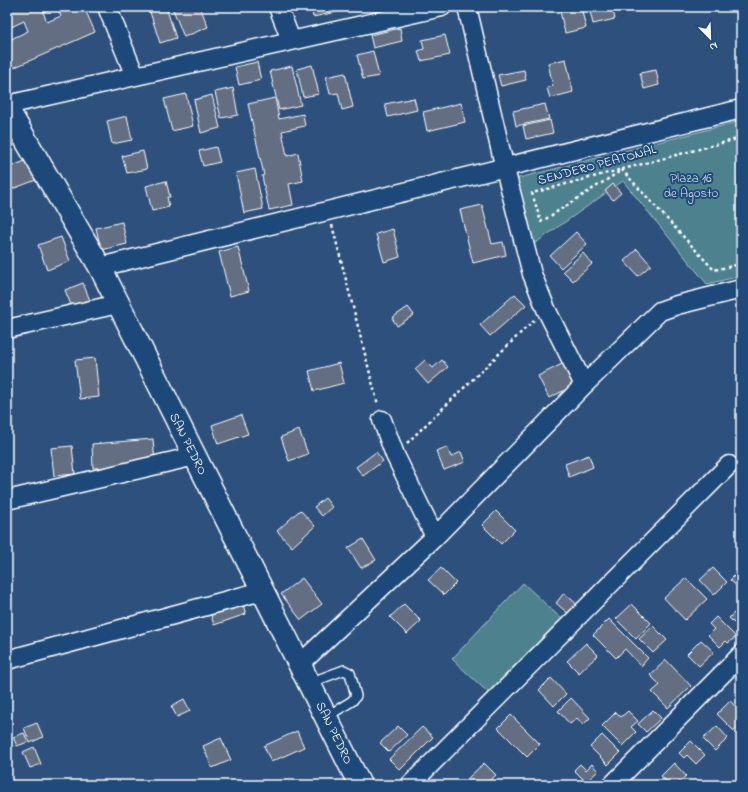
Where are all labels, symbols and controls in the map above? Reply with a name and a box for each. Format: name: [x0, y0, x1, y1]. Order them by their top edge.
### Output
north arrow: [690, 18, 730, 58]
text: N: [707, 37, 720, 55]
street label: SENDERO PEATONAL: [536, 140, 658, 190]
park label: Plaza 16 de Agosto: [664, 169, 719, 204]
street label: SAN PEDRO: [164, 410, 212, 478]
street label: SAN PEDRO: [311, 698, 357, 768]

